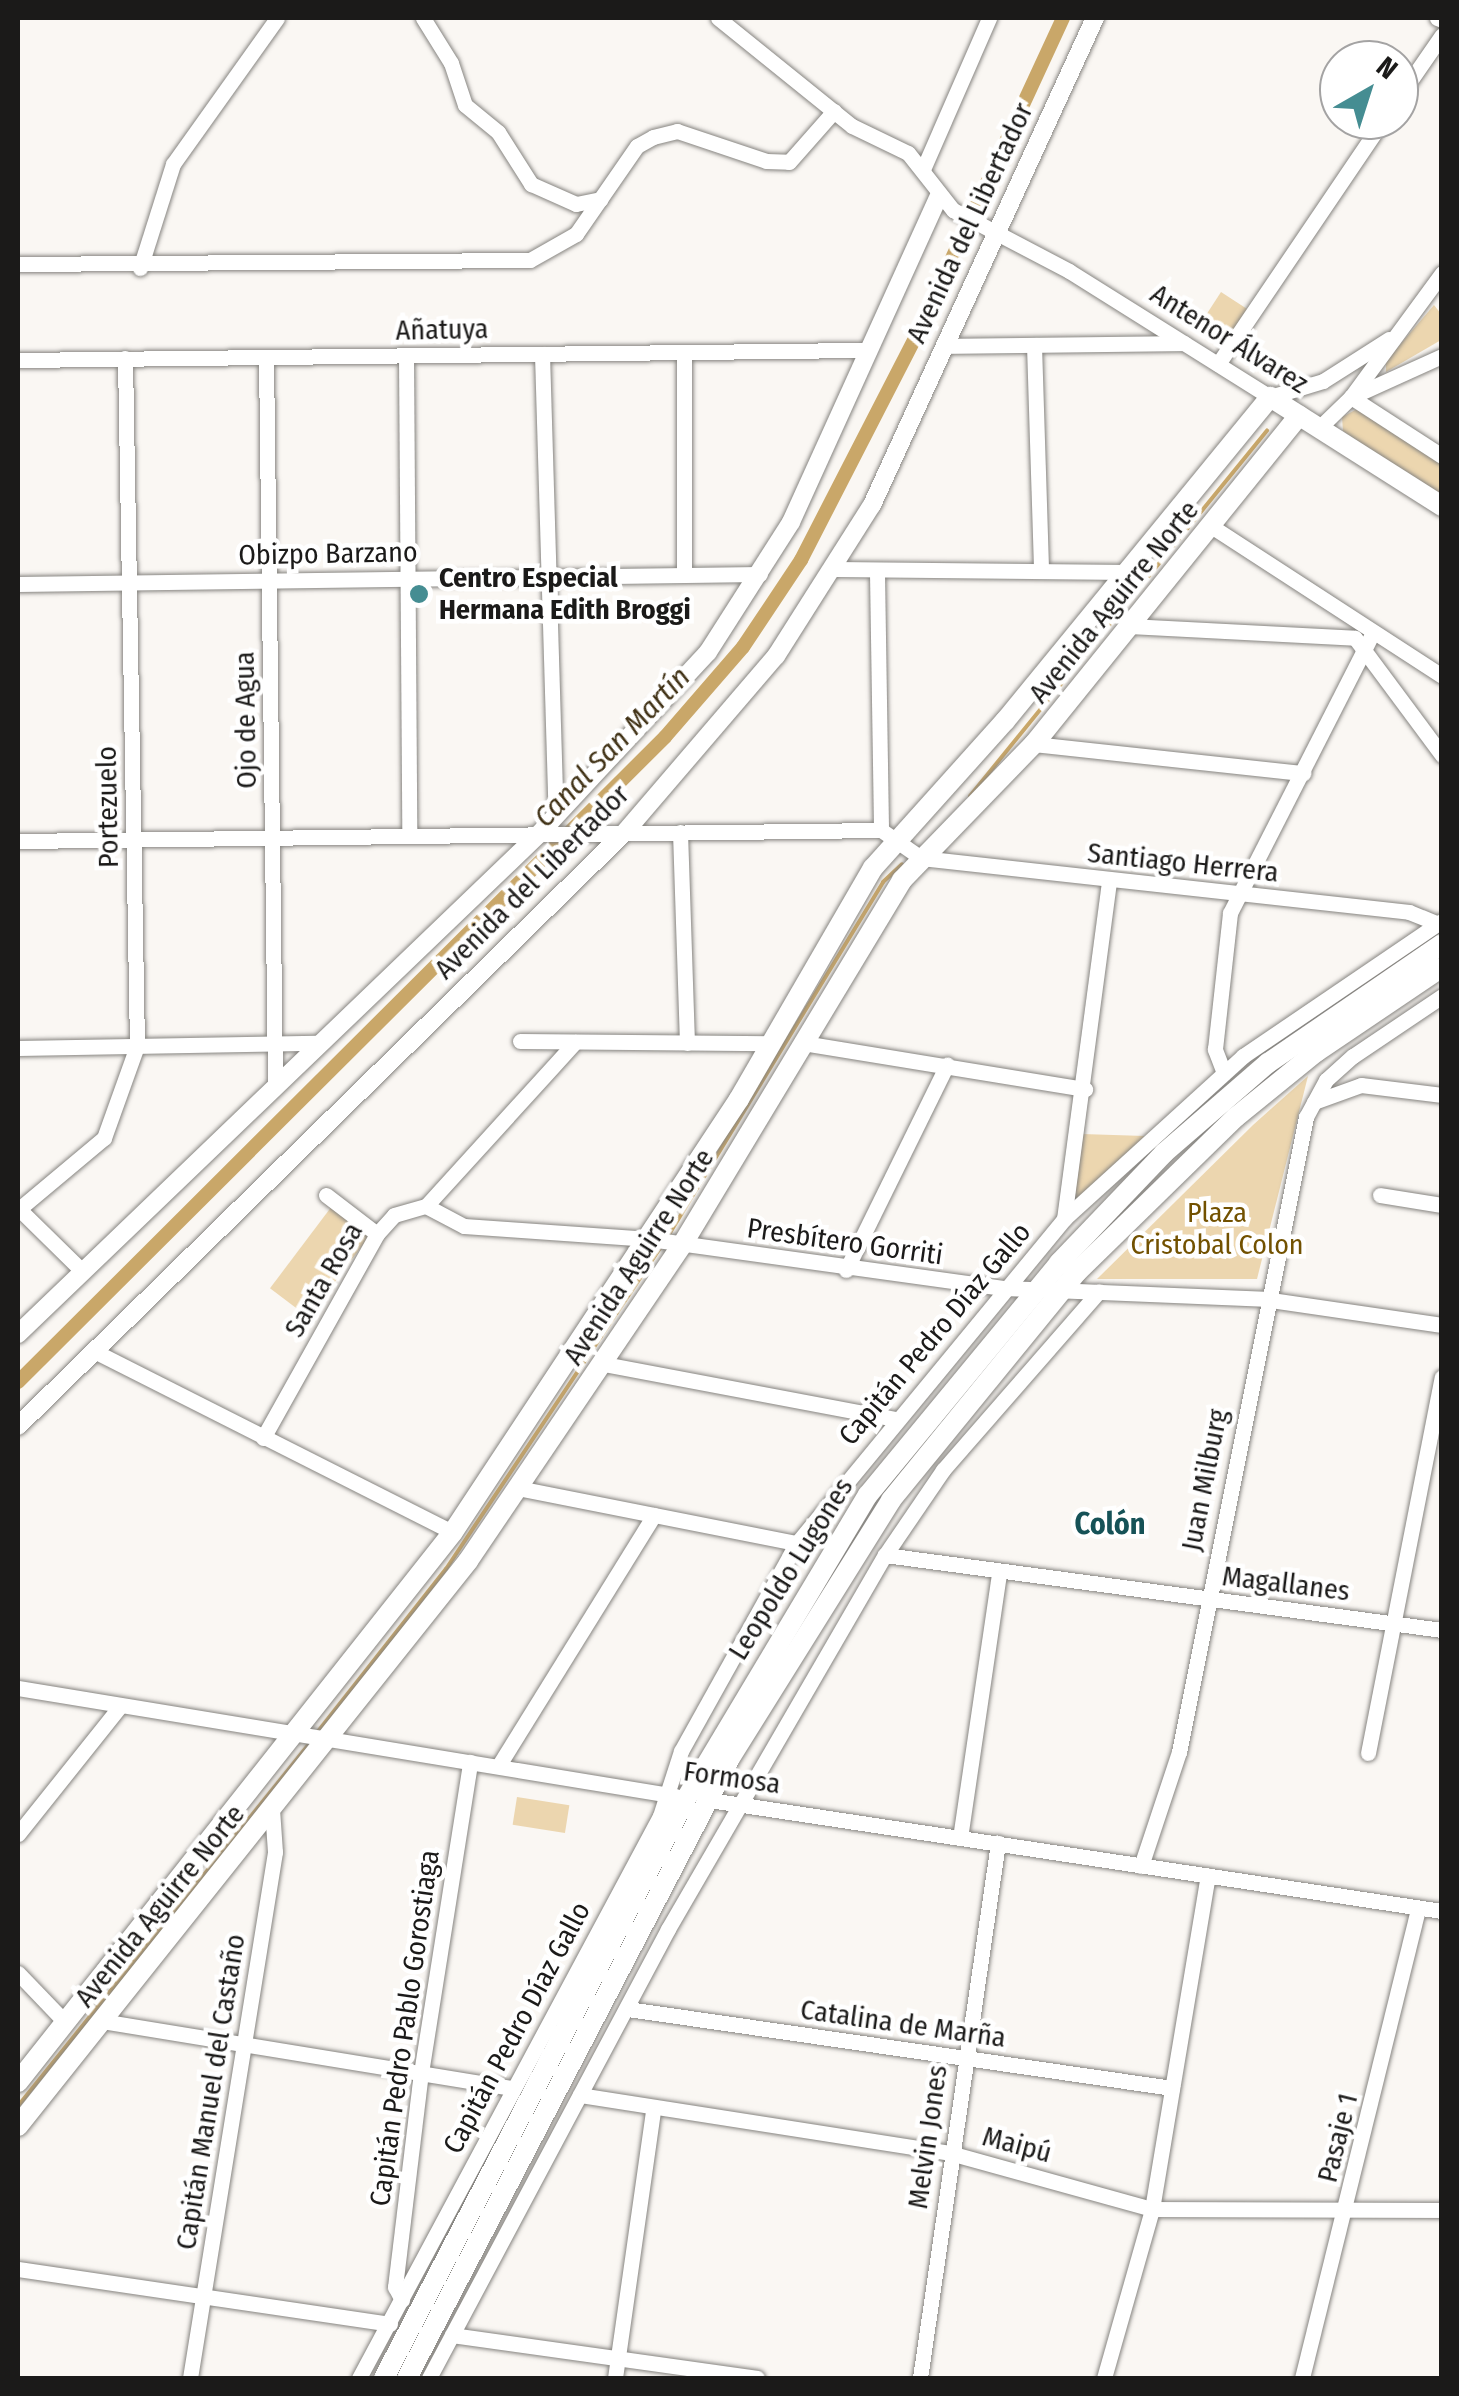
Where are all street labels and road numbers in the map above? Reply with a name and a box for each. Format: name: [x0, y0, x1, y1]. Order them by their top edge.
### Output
street label: Avenida del Libertador: [900, 98, 1040, 348]
street label: Antenor Álvarez: [1144, 277, 1314, 401]
street label: Añatuya: [395, 312, 489, 348]
street label: Avenida Aguirre Norte: [1022, 494, 1206, 710]
street label: Obizpo Barzano: [238, 536, 418, 572]
street label: Ojo de Agua: [228, 651, 264, 789]
street label: Portezuelo: [90, 746, 126, 868]
street label: Avenida del Libertador: [428, 778, 636, 986]
street label: Santiago Herrera: [1086, 836, 1280, 890]
street label: Avenida Aguirre Norte: [557, 1143, 721, 1371]
street label: Presbítero Gorriti: [745, 1212, 945, 1272]
street label: Capitán Pedro Díaz Gallo: [832, 1216, 1038, 1452]
street label: Santa Rosa: [278, 1217, 370, 1343]
street label: Juan Milburg: [1175, 1406, 1235, 1554]
street label: Leopoldo Lugones: [722, 1472, 860, 1666]
street label: Magallanes: [1220, 1560, 1352, 1608]
street label: Formosa: [681, 1755, 783, 1801]
street label: Avenida Aguirre Norte: [68, 1798, 252, 2014]
street label: Capitán Pedro Pablo Gorostiaga: [363, 1848, 447, 2208]
street label: Capitán Pedro Díaz Gallo: [436, 1896, 598, 2160]
street label: Capitán Manuel del Castaño: [169, 1932, 253, 2252]
street label: Catalina de Marña: [798, 1993, 1008, 2055]
street label: Melvin Jones: [901, 2063, 955, 2211]
street label: Pasaje 1: [1311, 2090, 1365, 2186]
street label: Maipú: [979, 2120, 1055, 2170]

